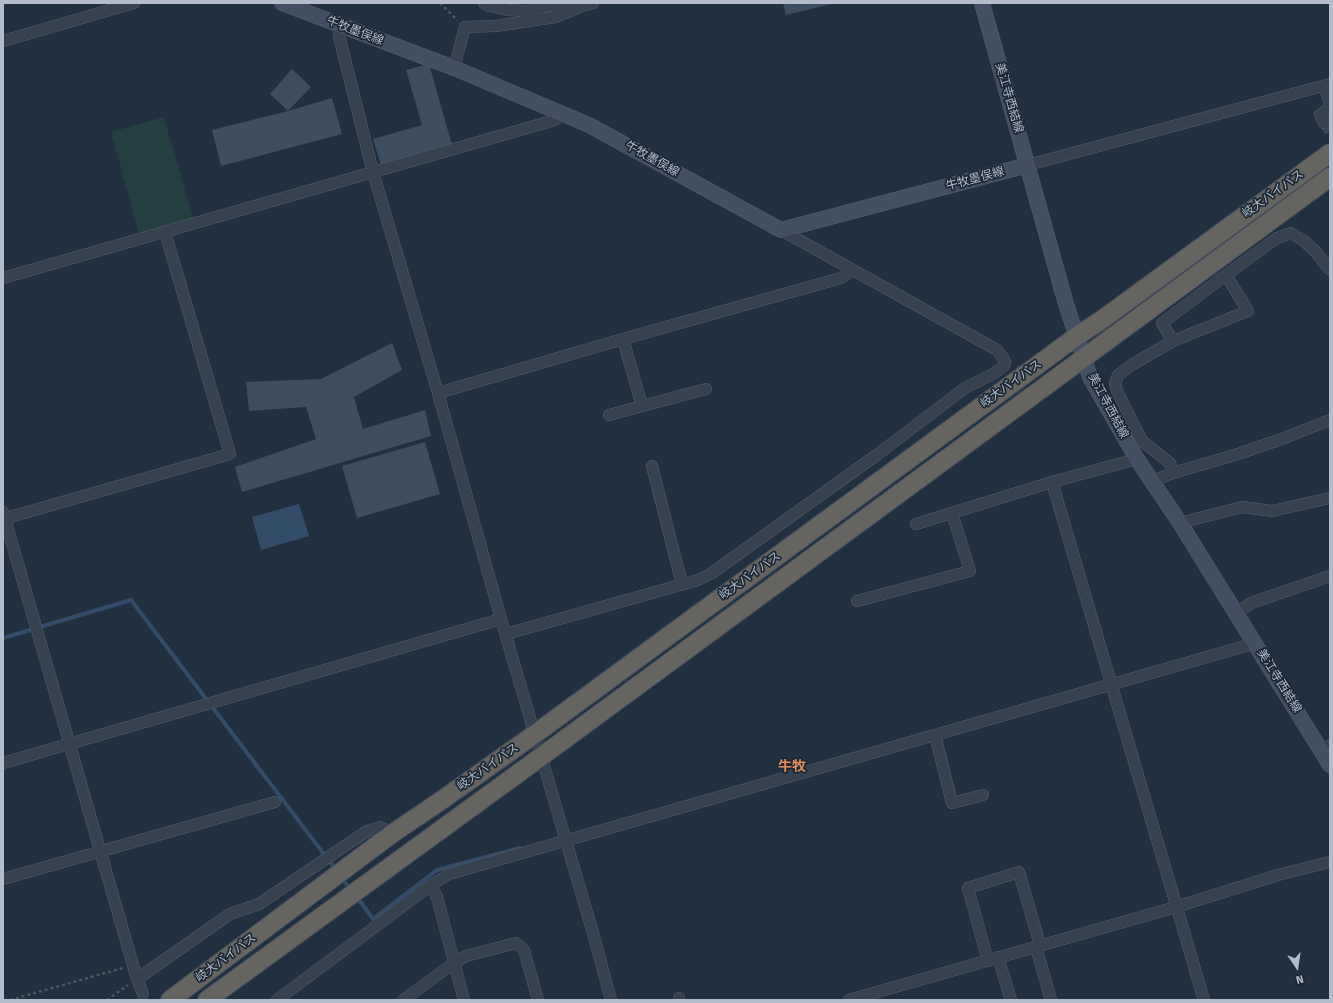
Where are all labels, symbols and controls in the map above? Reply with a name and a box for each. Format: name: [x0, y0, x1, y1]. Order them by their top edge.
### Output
street label: 牛牧墨俣線: [324, 14, 386, 48]
street label: 美江寺西結線: [992, 61, 1026, 135]
street label: 牛牧墨俣線: [622, 138, 682, 180]
street label: 牛牧墨俣線: [944, 164, 1006, 194]
street label: 岐大バイパス: [1240, 167, 1306, 221]
street label: 岐大バイパス: [978, 357, 1044, 411]
street label: 美江寺西結線: [1085, 371, 1131, 441]
street label: 岐大バイパス: [717, 549, 783, 603]
street label: 美江寺西結線: [1254, 647, 1304, 715]
street label: 岐大バイパス: [454, 740, 522, 794]
district label: 牛牧: [778, 759, 806, 775]
street label: 岐大バイパス: [193, 931, 259, 985]
north arrow: [1277, 947, 1317, 987]
text: N: [1295, 972, 1305, 986]

